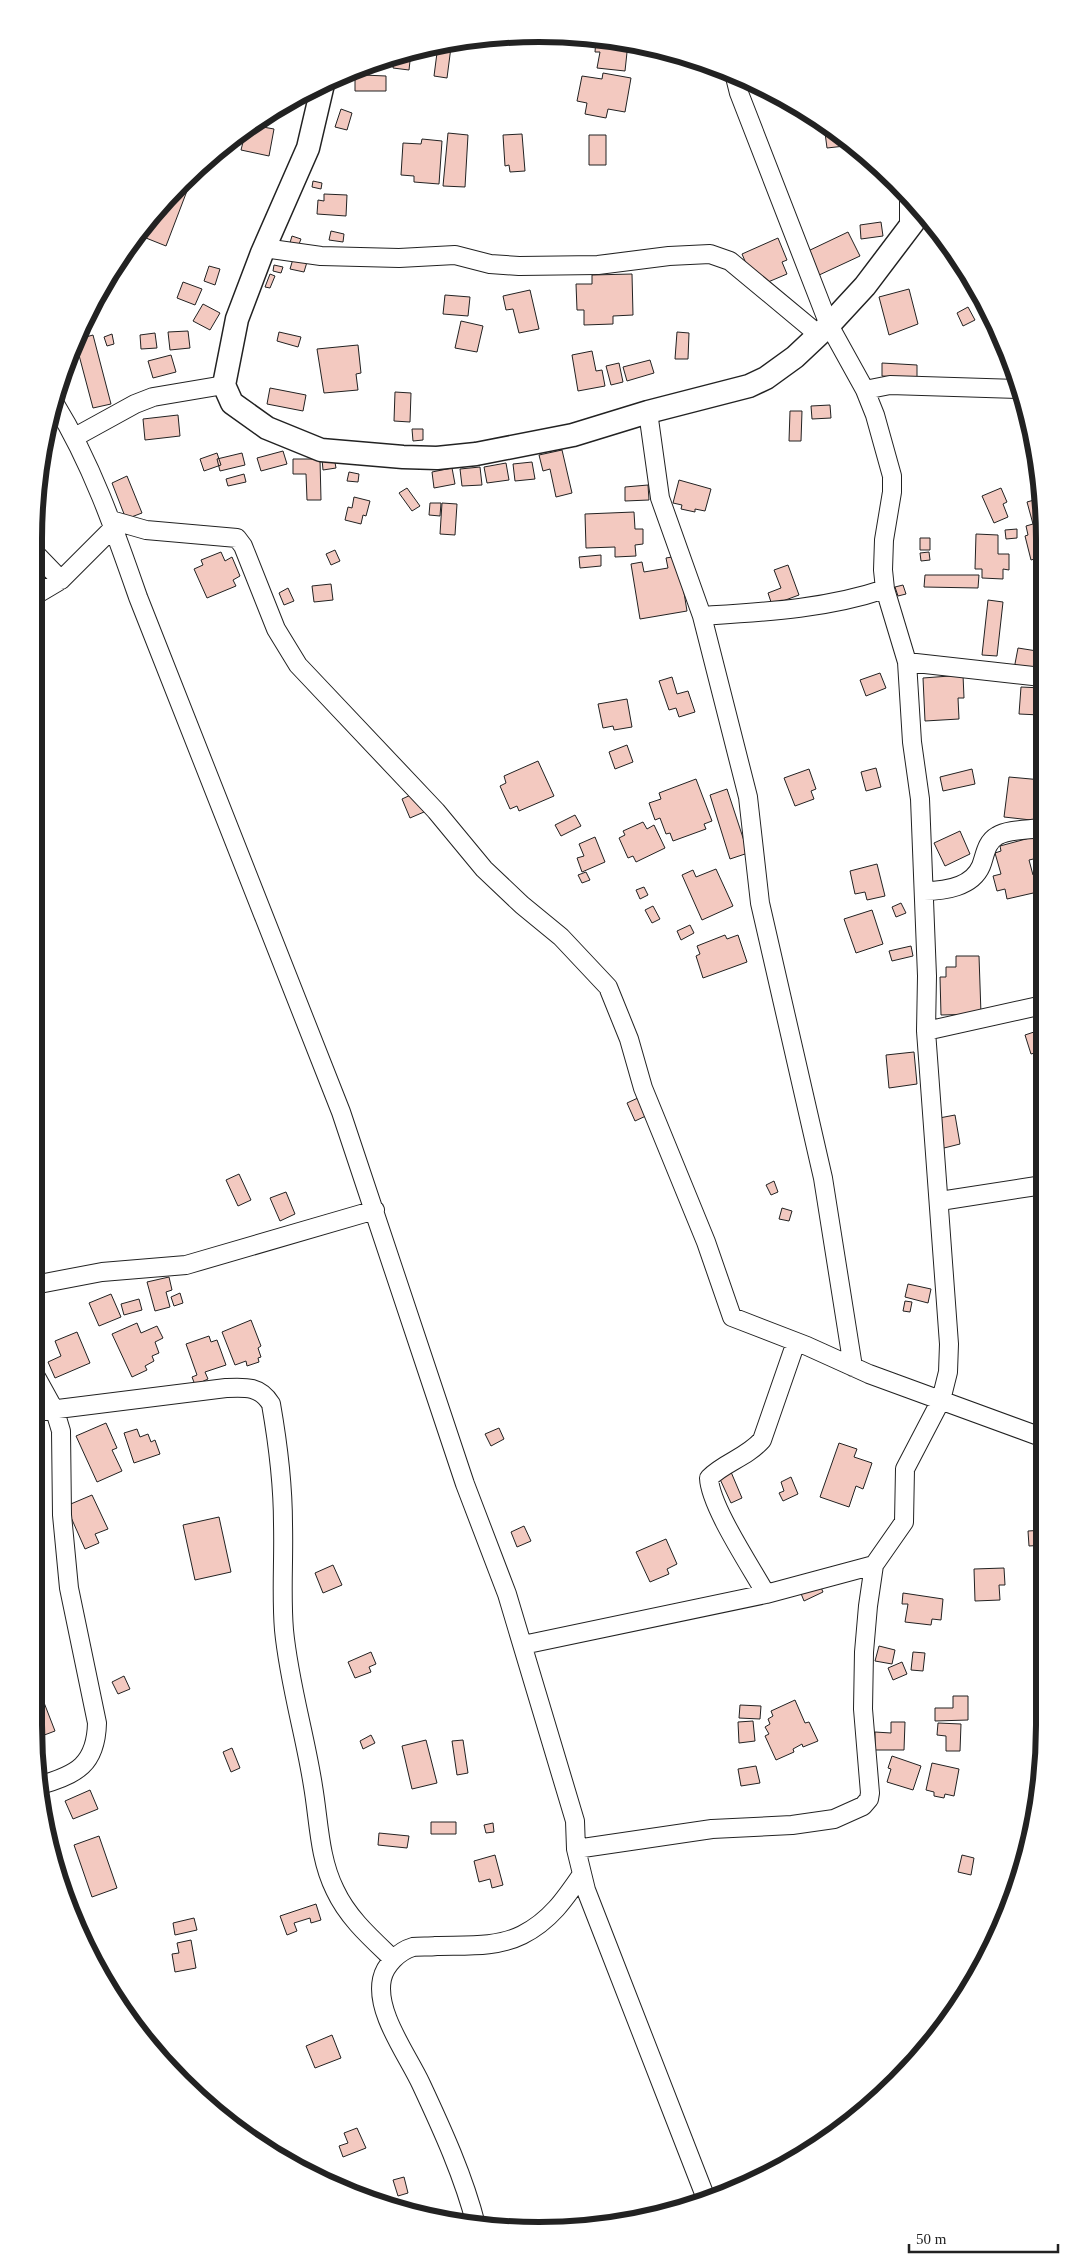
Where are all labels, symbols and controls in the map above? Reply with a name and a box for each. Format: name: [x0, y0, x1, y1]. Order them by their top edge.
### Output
scale bar: [909, 2222, 1058, 2254]
text: 50 m: [916, 2231, 947, 2247]

